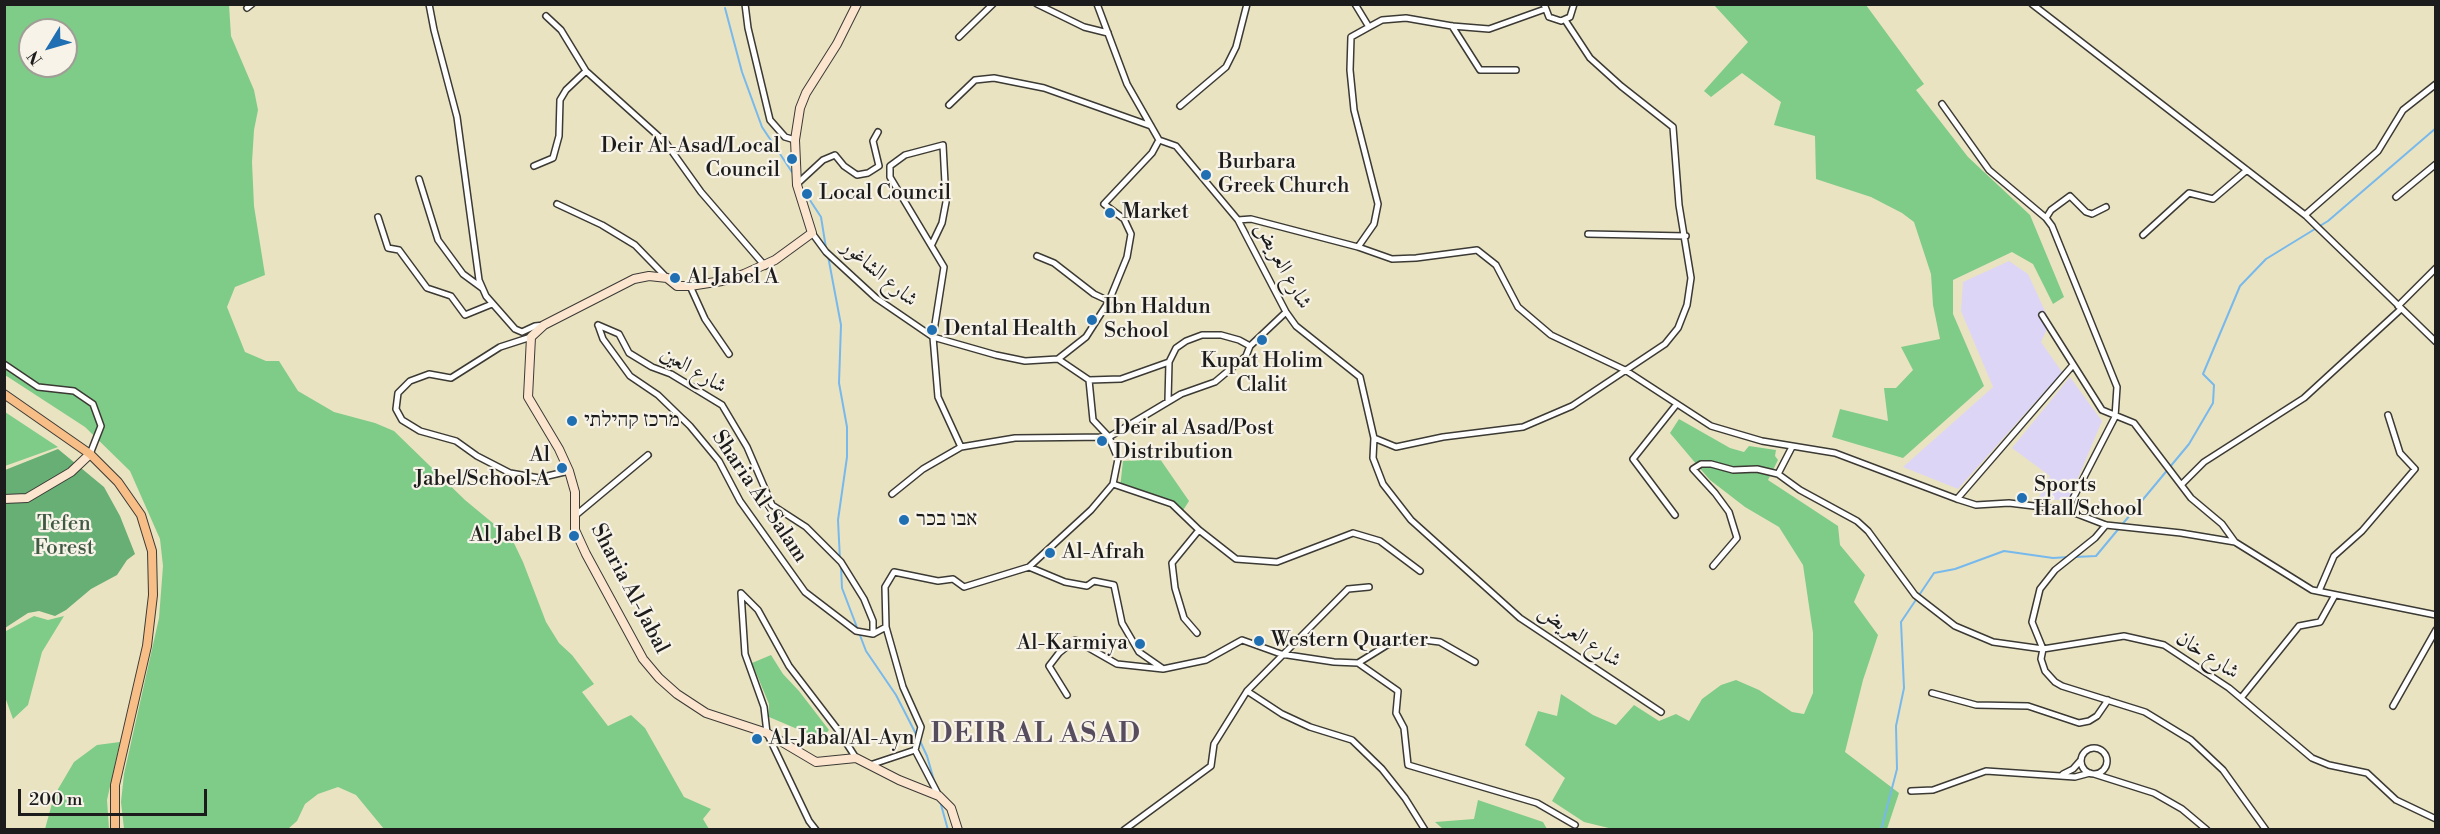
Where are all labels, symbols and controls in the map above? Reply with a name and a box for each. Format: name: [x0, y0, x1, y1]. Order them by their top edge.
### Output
north arrow: [18, 18, 78, 78]
text: N: [23, 47, 47, 69]
place label: Deir Al-Asad/Local Council: [601, 134, 780, 184]
place label: Burbara Greek Church: [1218, 150, 1350, 200]
marker: Deir Al-Asad/Local Council: [785, 152, 799, 166]
marker: Burbara Greek Church: [1199, 168, 1213, 182]
place label: Local Council: [819, 181, 951, 207]
marker: Local Council: [800, 187, 814, 201]
place label: Market: [1122, 200, 1189, 226]
marker: Market: [1103, 206, 1117, 220]
street label: شارع العريض: [1248, 218, 1316, 314]
street label: شارع الشاغور: [836, 235, 922, 313]
place label: Al Jabel A: [687, 265, 779, 291]
marker: Al Jabel A: [668, 271, 682, 285]
place label: Ibn Haldun School: [1104, 295, 1211, 345]
marker: Ibn Haldun School: [1085, 313, 1099, 327]
place label: Dental Health: [944, 317, 1077, 343]
marker: Dental Health: [925, 323, 939, 337]
marker: Kupat Holim Clalit: [1255, 333, 1269, 347]
street label: شارع العين: [655, 342, 731, 400]
place label: Kupat Holim Clalit: [1201, 349, 1323, 399]
place label: מרכז קהילתי: [584, 408, 680, 434]
marker: מרכז קהילתי: [565, 414, 579, 428]
place label: Deir al Asad/Post Distribution: [1114, 416, 1274, 466]
street label: Sharia Al-Salam: [706, 426, 812, 568]
marker: Deir al Asad/Post Distribution: [1095, 434, 1109, 448]
place label: Al Jabel/School A: [414, 443, 550, 493]
marker: Al Jabel/School A: [555, 461, 569, 475]
place label: Sports Hall/School: [2034, 473, 2143, 523]
marker: Sports Hall/School: [2015, 491, 2029, 505]
place label: אבו בכר: [916, 507, 977, 533]
park label: Tefen Forest: [34, 512, 94, 562]
marker: אבו בכר: [897, 513, 911, 527]
street label: Sharia Al-Jabal: [584, 520, 674, 658]
place label: Al Jabel B: [470, 523, 562, 549]
marker: Al Jabel B: [567, 529, 581, 543]
place label: Al-Afrah: [1062, 540, 1145, 566]
marker: Al-Afrah: [1043, 546, 1057, 560]
street label: شارع العريض: [1532, 600, 1626, 674]
street label: شارع خان: [2171, 626, 2243, 686]
place label: Western Quarter: [1271, 628, 1428, 654]
place label: Al-Karmiya: [1017, 631, 1128, 657]
marker: Western Quarter: [1252, 634, 1266, 648]
marker: Al-Karmiya: [1133, 637, 1147, 651]
district label: DEIR AL ASAD: [931, 720, 1141, 752]
place label: Al-Jabal/Al-Ayn: [769, 726, 914, 752]
marker: Al-Jabal/Al-Ayn: [750, 732, 764, 746]
scale bar: [21, 777, 210, 815]
text: 200 m: [29, 788, 83, 811]

